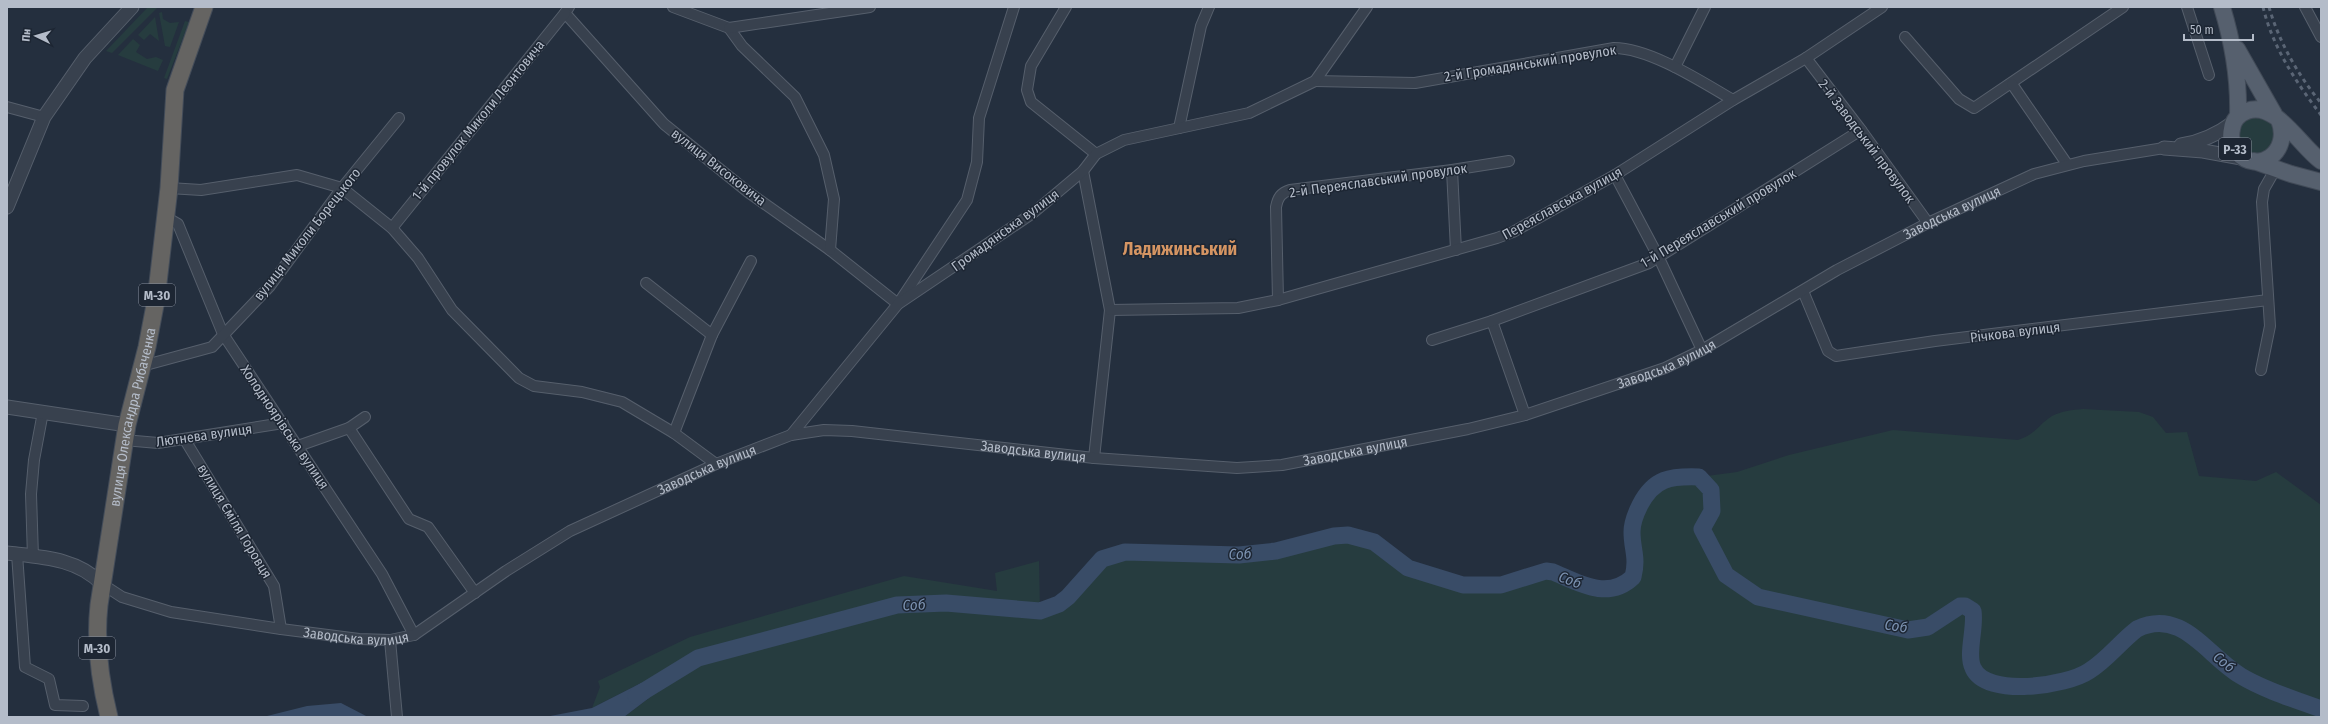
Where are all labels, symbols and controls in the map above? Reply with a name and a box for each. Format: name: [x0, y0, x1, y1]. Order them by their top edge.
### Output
north arrow: [16, 16, 56, 56]
scale bar: [2184, 16, 2253, 42]
text: 50 m: [2190, 23, 2214, 37]
text: Пн: [20, 28, 34, 42]
street label: 1-й провулок Миколи Леонтовича: [408, 37, 548, 204]
street label: 2-й Громадянський провулок: [1443, 41, 1618, 85]
street label: 2-й Заводський провулок: [1815, 76, 1919, 207]
street label: вулиця Високовича: [668, 125, 770, 210]
road number: Р-33: [2219, 138, 2251, 160]
street label: 2-й Переяславський провулок: [1288, 160, 1468, 201]
street label: Переяславська вулиця: [1499, 163, 1625, 243]
street label: вулиця Миколи Борецького: [250, 165, 364, 304]
street label: 1-й Переяславський провулок: [1637, 165, 1800, 272]
street label: Заводська вулиця: [1901, 183, 2004, 243]
street label: Громадянська вулиця: [948, 186, 1063, 275]
district label: Ладижинський: [1123, 238, 1237, 260]
road number: М-30: [139, 284, 175, 306]
street label: Річкова вулиця: [1969, 319, 2061, 346]
street label: вулиця Олександра Рибаченка: [106, 326, 160, 508]
street label: Заводська вулиця: [1615, 336, 1719, 393]
street label: Холодноярівська вулиця: [237, 362, 332, 493]
street label: Лютнева вулиця: [155, 420, 253, 451]
street label: Заводська вулиця: [1302, 433, 1409, 470]
street label: Заводська вулиця: [980, 437, 1087, 466]
street label: Заводська вулиця: [655, 441, 759, 499]
street label: вулиця Єміля Горовця: [194, 461, 275, 582]
water label: Соб: [1228, 545, 1252, 563]
water label: Соб: [1556, 568, 1584, 592]
water label: Соб: [902, 595, 926, 615]
water label: Соб: [1883, 615, 1909, 637]
street label: Заводська вулиця: [302, 624, 410, 649]
road number: М-30: [79, 637, 115, 659]
water label: Соб: [2209, 648, 2239, 676]

